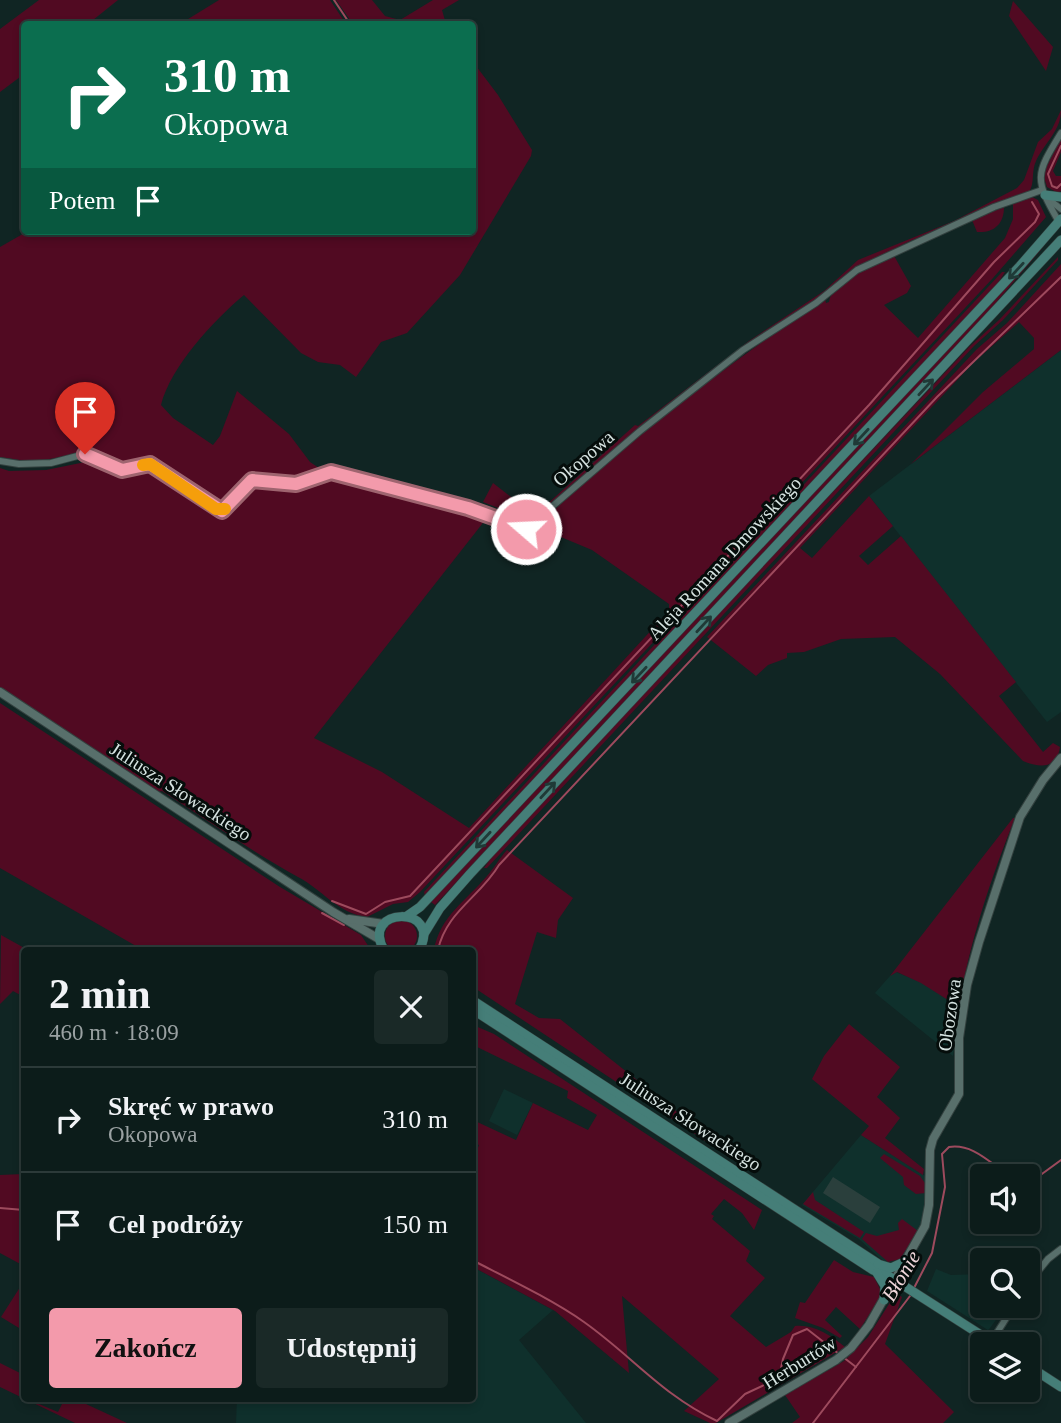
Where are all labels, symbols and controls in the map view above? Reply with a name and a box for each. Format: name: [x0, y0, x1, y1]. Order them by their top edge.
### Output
text: 310 m: [164, 48, 291, 103]
icon: right: [49, 49, 140, 140]
text: Okopowa: [164, 106, 288, 142]
icon: arrive: [129, 182, 167, 220]
text: Potem: [49, 186, 115, 215]
one-way arrow: [1008, 262, 1024, 280]
one-way arrow: [918, 379, 935, 396]
pin: [55, 382, 115, 454]
icon: arrive: [66, 393, 104, 431]
street label: Okopowa: [549, 426, 619, 491]
one-way arrow: [852, 428, 869, 445]
street label: Aleja Romana Dmowskiego: [643, 472, 805, 644]
position arrow: [489, 492, 563, 566]
one-way arrow: [695, 616, 712, 633]
one-way arrow: [630, 666, 647, 683]
street label: Juliusza Słowackiego: [106, 738, 255, 845]
one-way arrow: [540, 781, 556, 799]
one-way arrow: [474, 832, 491, 849]
button: close: [374, 970, 448, 1044]
text: 2 min: [49, 971, 151, 1017]
street label: Obozowa: [934, 977, 965, 1053]
text: 460 m · 18:09: [49, 1020, 179, 1045]
street label: Juliusza Słowackiego: [616, 1068, 765, 1175]
text: Skręć w prawo: [108, 1092, 274, 1121]
icon: right: [49, 1101, 87, 1139]
text: 310 m: [382, 1105, 448, 1134]
text: Okopowa: [108, 1122, 197, 1147]
map controls: [970, 1164, 1040, 1402]
button: sound: [970, 1164, 1040, 1234]
icon: arrive: [49, 1206, 87, 1244]
text: Cel podróży: [108, 1210, 243, 1239]
text: 150 m: [382, 1210, 448, 1239]
water label: Błonie: [877, 1246, 925, 1306]
button: search: [970, 1248, 1040, 1318]
button: Zakończ: [49, 1308, 242, 1388]
button: Udostępnij: [256, 1308, 448, 1388]
street label: Herburtów: [759, 1332, 840, 1393]
button: layers: [970, 1332, 1040, 1402]

